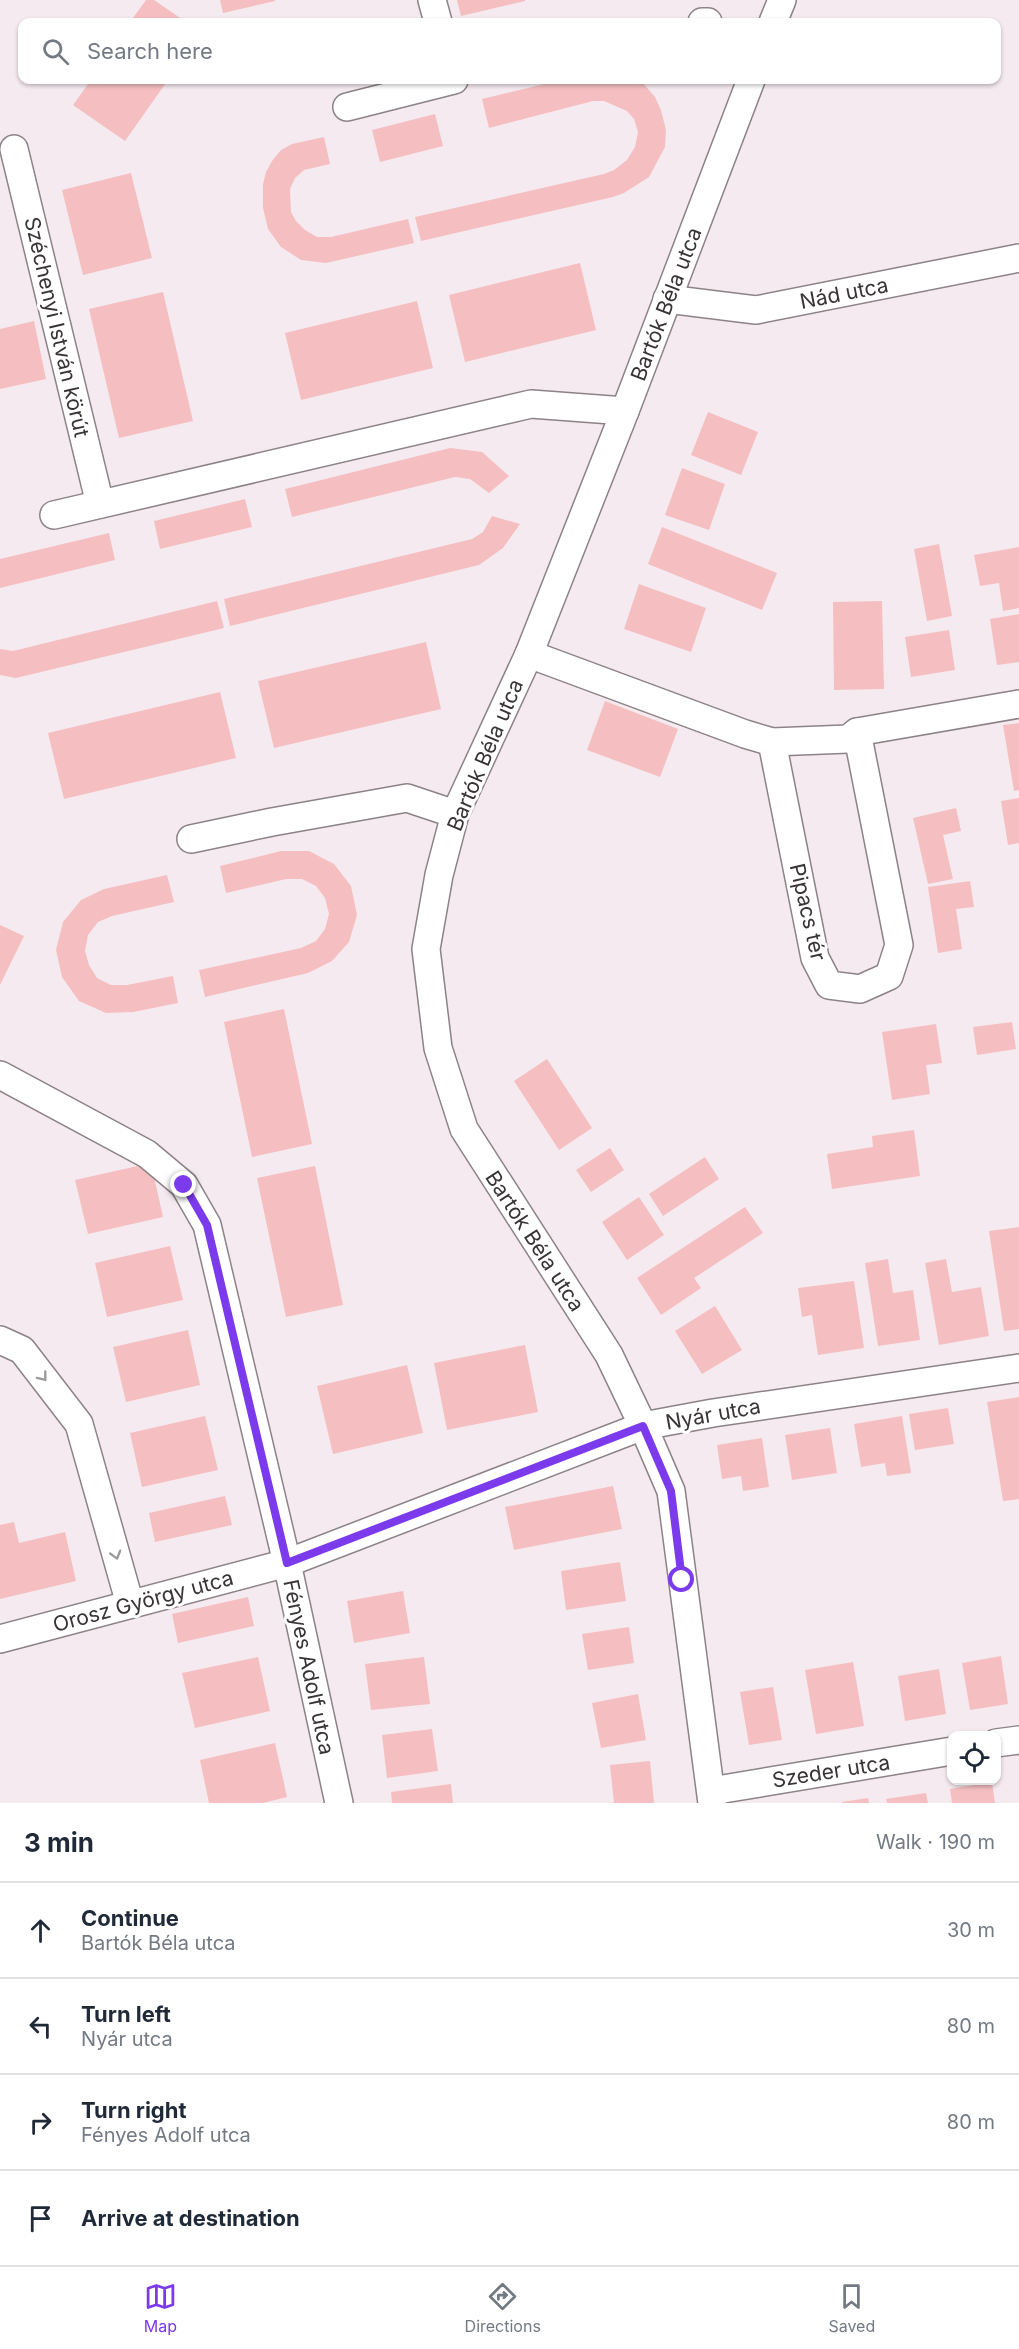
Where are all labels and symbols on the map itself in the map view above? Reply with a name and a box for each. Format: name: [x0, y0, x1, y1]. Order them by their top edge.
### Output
street label: Széchenyi István körút: [19, 214, 95, 440]
street label: Bartók Béla utca: [625, 224, 707, 384]
street label: Nád utca: [798, 272, 890, 314]
street label: Bartók Béla utca: [442, 675, 528, 835]
street label: Pipacs tér: [785, 861, 831, 963]
street label: Bartók Béla utca: [480, 1166, 590, 1316]
route end: [170, 1171, 196, 1197]
one-way arrow: [35, 1371, 46, 1382]
street label: Nyár utca: [663, 1393, 763, 1435]
one-way arrow: [109, 1549, 121, 1560]
street label: Orosz György utca: [50, 1565, 236, 1637]
route start: [668, 1566, 694, 1592]
street label: Fényes Adolf utca: [278, 1577, 340, 1757]
street label: Szeder utca: [770, 1749, 892, 1793]

